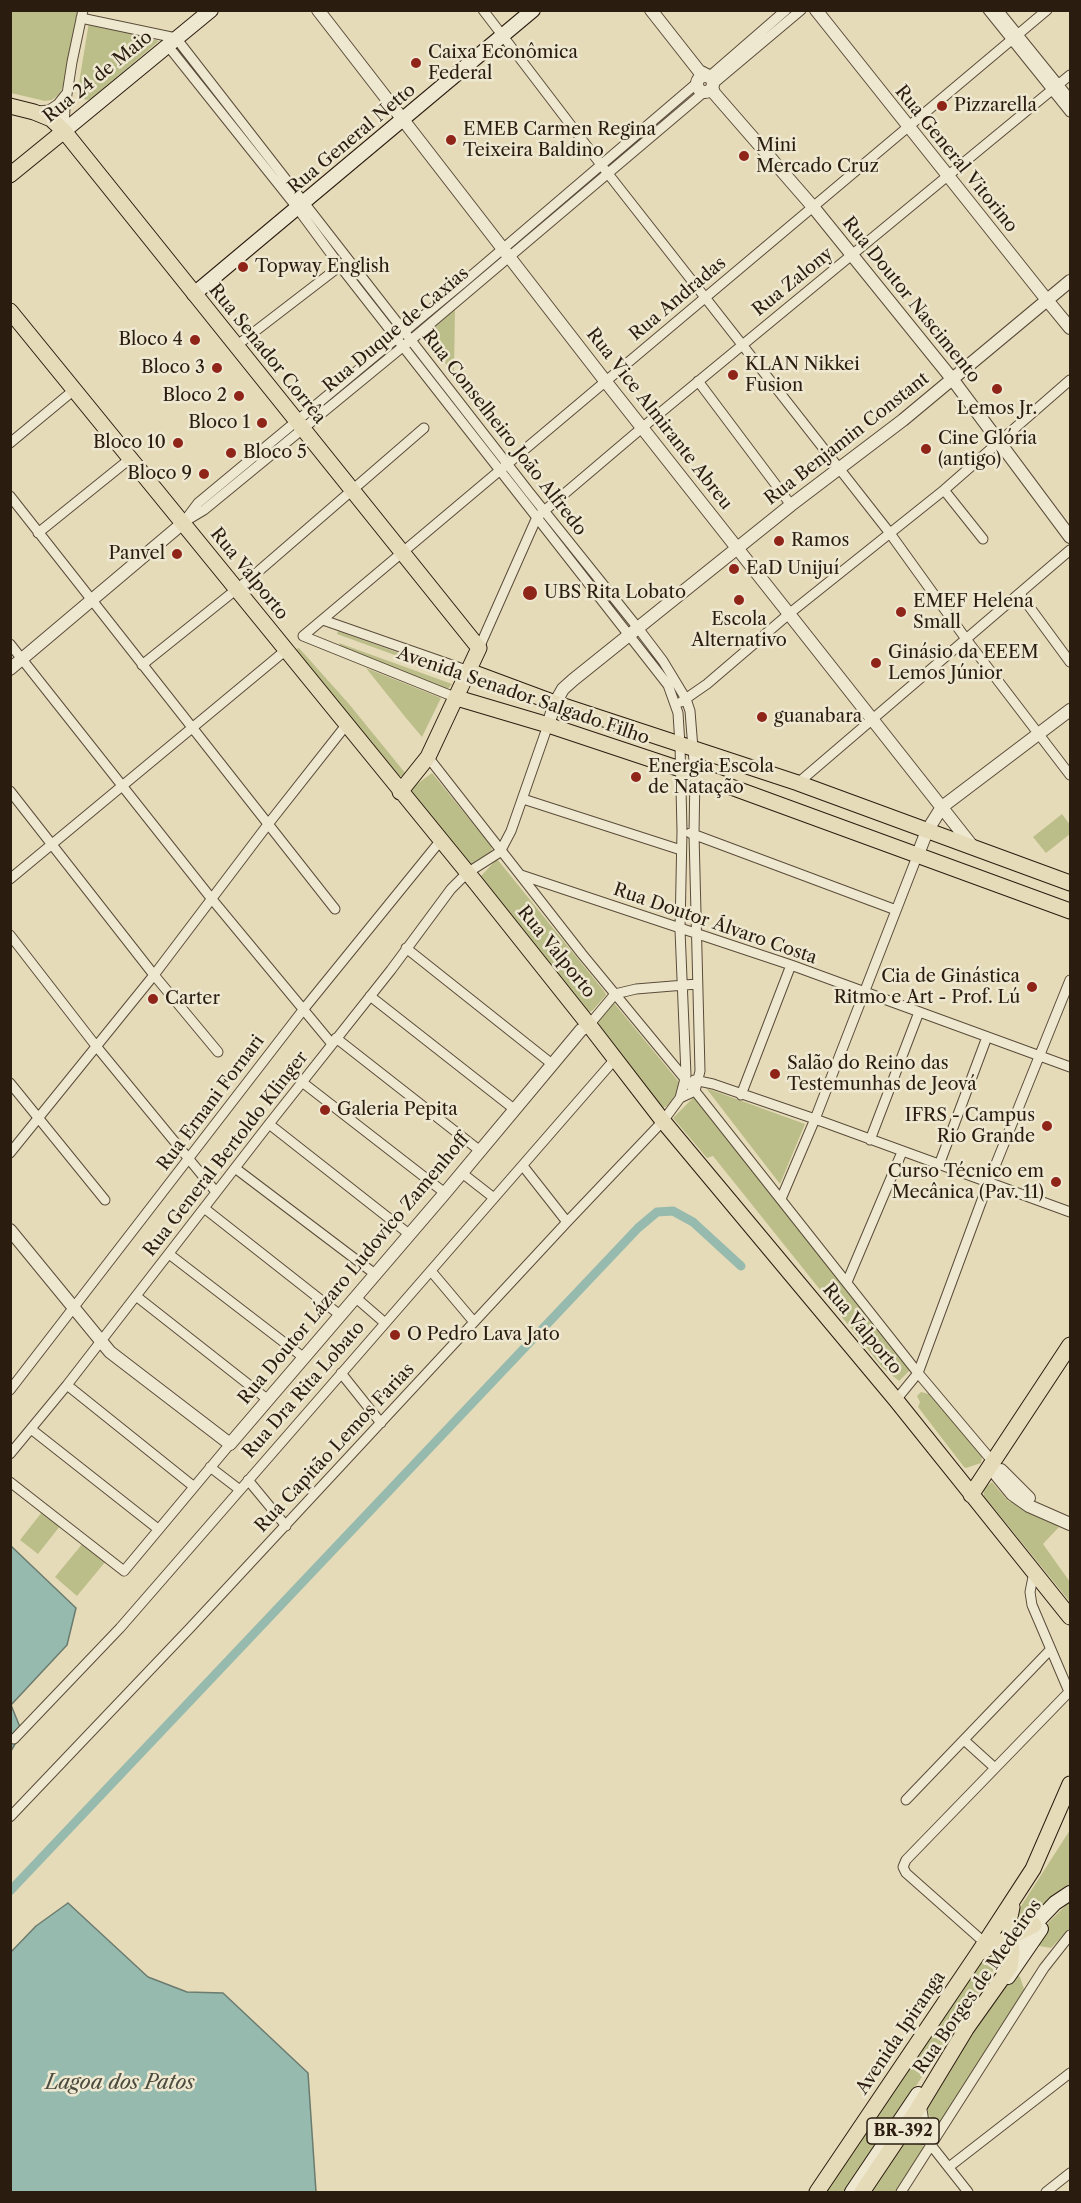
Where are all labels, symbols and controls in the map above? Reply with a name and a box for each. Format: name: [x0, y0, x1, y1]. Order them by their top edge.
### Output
street label: Rua 24 de Maio: [39, 26, 157, 128]
place label: Caixa Econômica Federal: [428, 42, 578, 84]
marker: Caixa Econômica Federal: [409, 56, 423, 70]
street label: Rua General Netto: [284, 79, 420, 199]
street label: Rua General Vitorino: [890, 81, 1022, 237]
place label: Pizzarella: [954, 95, 1037, 117]
marker: Pizzarella: [935, 99, 949, 113]
place label: EMEB Carmen Regina Teixeira Baldino: [463, 119, 656, 162]
marker: EMEB Carmen Regina Teixeira Baldino: [444, 133, 458, 147]
place label: Mini Mercado Cruz: [756, 135, 879, 178]
marker: Mini Mercado Cruz: [737, 149, 751, 163]
street label: Rua Doutor Nascimento: [837, 213, 985, 387]
street label: Rua Zalony: [748, 243, 838, 321]
street label: Rua Andradas: [625, 252, 731, 346]
place label: Topway English: [255, 256, 390, 278]
marker: Topway English: [236, 260, 250, 274]
street label: Rua Duque de Caxias: [319, 263, 473, 397]
street label: Rua Senador Corrêa: [204, 280, 330, 428]
street label: Rua Vice Almirante Abreu: [581, 324, 737, 514]
street label: Rua Conselheiro João Alfredo: [417, 326, 591, 540]
place label: Bloco 4: [118, 329, 183, 351]
marker: Bloco 4: [188, 333, 202, 347]
place label: KLAN Nikkei Fusion: [745, 354, 860, 397]
place label: Bloco 3: [141, 357, 205, 379]
marker: Bloco 3: [210, 361, 224, 375]
marker: KLAN Nikkei Fusion: [726, 368, 740, 382]
street label: Rua Benjamin Constant: [760, 368, 934, 510]
marker: Lemos Jr.: [990, 382, 1004, 396]
place label: Bloco 2: [163, 385, 227, 407]
marker: Bloco 2: [232, 389, 246, 403]
place label: Lemos Jr.: [957, 398, 1037, 420]
place label: Bloco 1: [188, 412, 250, 434]
marker: Bloco 1: [255, 416, 269, 430]
place label: Cine Glória (antigo): [938, 428, 1037, 470]
place label: Bloco 10: [93, 432, 166, 454]
marker: Bloco 10: [171, 436, 185, 450]
place label: Bloco 5: [243, 442, 307, 464]
marker: Cine Glória (antigo): [919, 442, 933, 456]
marker: Bloco 5: [224, 446, 238, 460]
place label: Bloco 9: [127, 463, 192, 485]
marker: Bloco 9: [197, 467, 211, 481]
street label: Rua Valporto: [205, 524, 293, 624]
place label: Ramos: [791, 530, 849, 552]
marker: Ramos: [772, 534, 786, 548]
place label: Panvel: [108, 543, 165, 565]
marker: Panvel: [170, 547, 184, 561]
place label: EaD Unijuí: [746, 558, 839, 580]
marker: EaD Unijuí: [727, 562, 741, 576]
place label: UBS Rita Lobato: [544, 582, 686, 604]
marker: UBS Rita Lobato: [521, 584, 539, 602]
place label: EMEF Helena Small: [913, 591, 1034, 634]
marker: Escola Alternativo: [732, 593, 746, 607]
marker: EMEF Helena Small: [894, 605, 908, 619]
place label: Escola Alternativo: [691, 609, 787, 652]
place label: Ginásio da EEEM Lemos Júnior: [888, 642, 1039, 684]
street label: Avenida Senador Salgado Filho: [394, 643, 652, 749]
marker: Ginásio da EEEM Lemos Júnior: [869, 656, 883, 670]
place label: guanabara: [774, 706, 862, 728]
marker: guanabara: [755, 710, 769, 724]
place label: Energia Escola de Natação: [648, 756, 774, 798]
marker: Energia Escola de Natação: [629, 770, 643, 784]
street label: Rua Doutor Álvaro Costa: [610, 879, 820, 969]
street label: Rua Valporto: [512, 902, 600, 1002]
place label: Cia de Ginástica Ritmo e Art - Prof. Lú: [834, 966, 1020, 1008]
marker: Cia de Ginástica Ritmo e Art - Prof. Lú: [1025, 980, 1039, 994]
place label: Carter: [165, 988, 220, 1010]
marker: Carter: [146, 992, 160, 1006]
street label: Rua Ernani Fornari: [153, 1031, 269, 1175]
street label: Rua General Bertoldo Klinger: [139, 1047, 313, 1261]
place label: Salão do Reino das Testemunhas de Jeová: [787, 1053, 977, 1096]
marker: Salão do Reino das Testemunhas de Jeová: [768, 1067, 782, 1081]
place label: Galeria Pepita: [337, 1099, 458, 1121]
marker: Galeria Pepita: [318, 1103, 332, 1117]
place label: IFRS - Campus Rio Grande: [905, 1105, 1035, 1148]
marker: IFRS - Campus Rio Grande: [1040, 1119, 1054, 1133]
street label: Rua Doutor Lázaro Ludovico Zamenhoff: [234, 1129, 474, 1409]
place label: Curso Técnico em Mecânica (Pav. 11): [888, 1161, 1044, 1204]
marker: Curso Técnico em Mecânica (Pav. 11): [1049, 1175, 1063, 1189]
street label: Rua Valporto: [818, 1279, 906, 1379]
street label: Rua Dra Rita Lobato: [239, 1317, 369, 1463]
place label: O Pedro Lava Jato: [407, 1324, 560, 1346]
marker: O Pedro Lava Jato: [388, 1328, 402, 1342]
street label: Rua Capitão Lemos Farias: [251, 1359, 419, 1537]
street label: Rua Borges de Medeiros: [909, 1896, 1047, 2078]
street label: Avenida Ipiranga: [852, 1967, 950, 2099]
water label: Lagoa dos Patos: [45, 2071, 195, 2095]
road number: BR-392: [867, 2118, 939, 2144]

